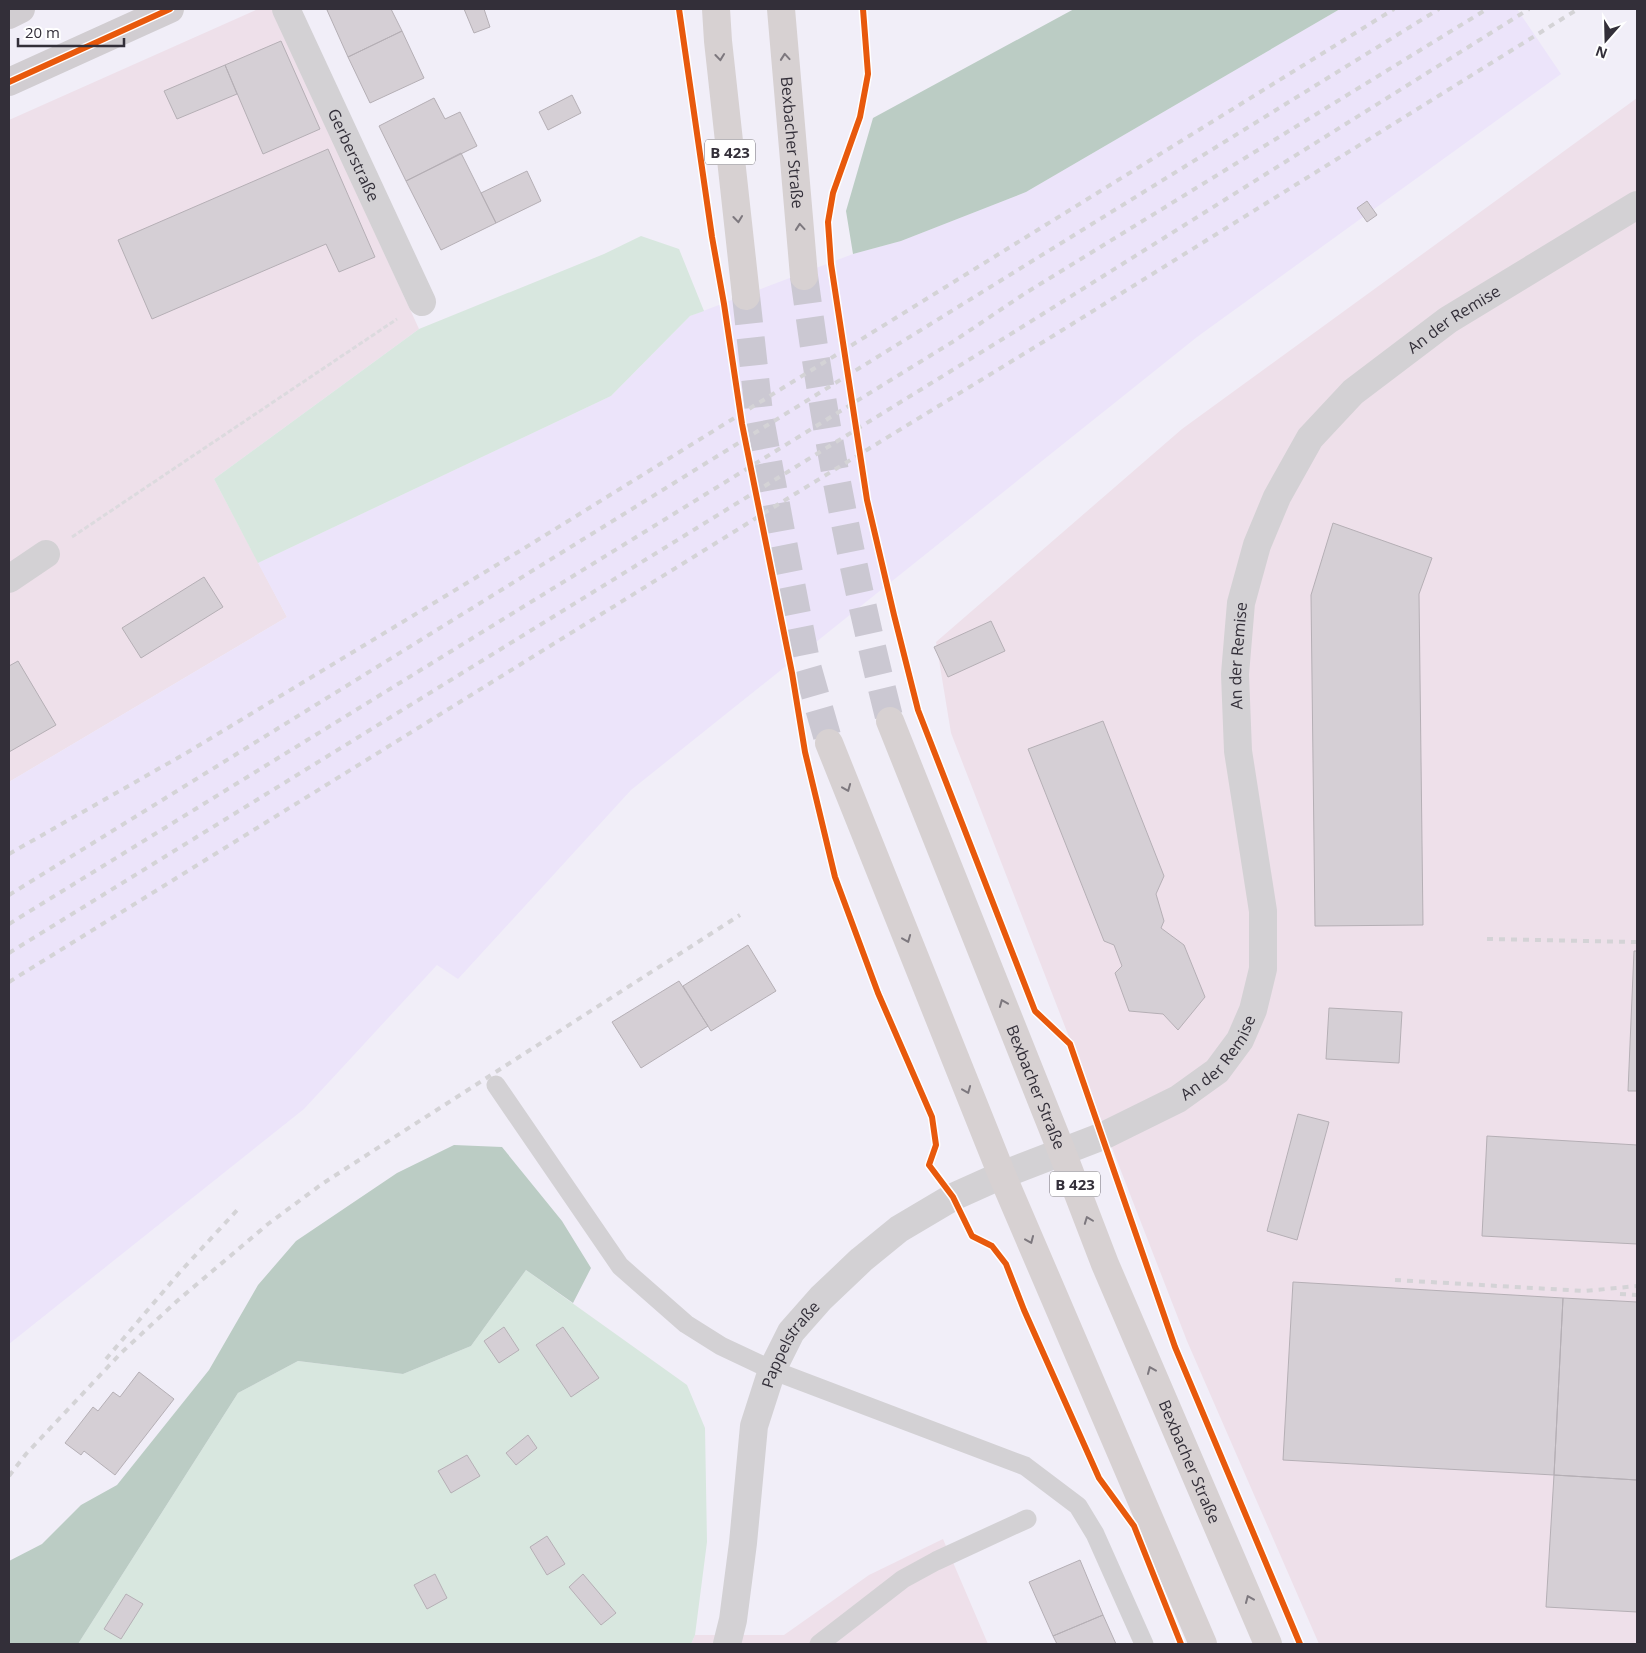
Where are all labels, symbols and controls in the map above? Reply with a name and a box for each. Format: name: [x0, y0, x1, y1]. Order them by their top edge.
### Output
scale bar: [18, 15, 124, 47]
north arrow: [1581, 15, 1631, 65]
text: 20 m: [25, 22, 60, 42]
text: N: [1593, 42, 1610, 64]
one-way arrow: [780, 53, 791, 61]
one-way arrow: [714, 54, 725, 62]
street label: Bexbacher Straße: [776, 76, 809, 209]
street label: Gerberstraße: [323, 105, 385, 205]
road number: B 423: [705, 140, 755, 164]
one-way arrow: [732, 215, 743, 223]
one-way arrow: [794, 223, 805, 231]
street label: An der Remise: [1402, 280, 1504, 358]
street label: An der Remise: [1224, 601, 1252, 710]
one-way arrow: [841, 784, 851, 792]
one-way arrow: [901, 935, 911, 943]
one-way arrow: [999, 999, 1009, 1008]
street label: An der Remise: [1176, 1012, 1261, 1105]
street label: Bexbacher Straße: [1001, 1021, 1071, 1153]
one-way arrow: [961, 1085, 972, 1094]
road number: B 423: [1050, 1172, 1100, 1196]
one-way arrow: [1084, 1216, 1094, 1224]
one-way arrow: [1024, 1235, 1035, 1244]
street label: Pappelstraße: [756, 1296, 825, 1391]
one-way arrow: [1146, 1366, 1157, 1375]
street label: Bexbacher Straße: [1154, 1396, 1226, 1527]
one-way arrow: [1245, 1595, 1256, 1604]

